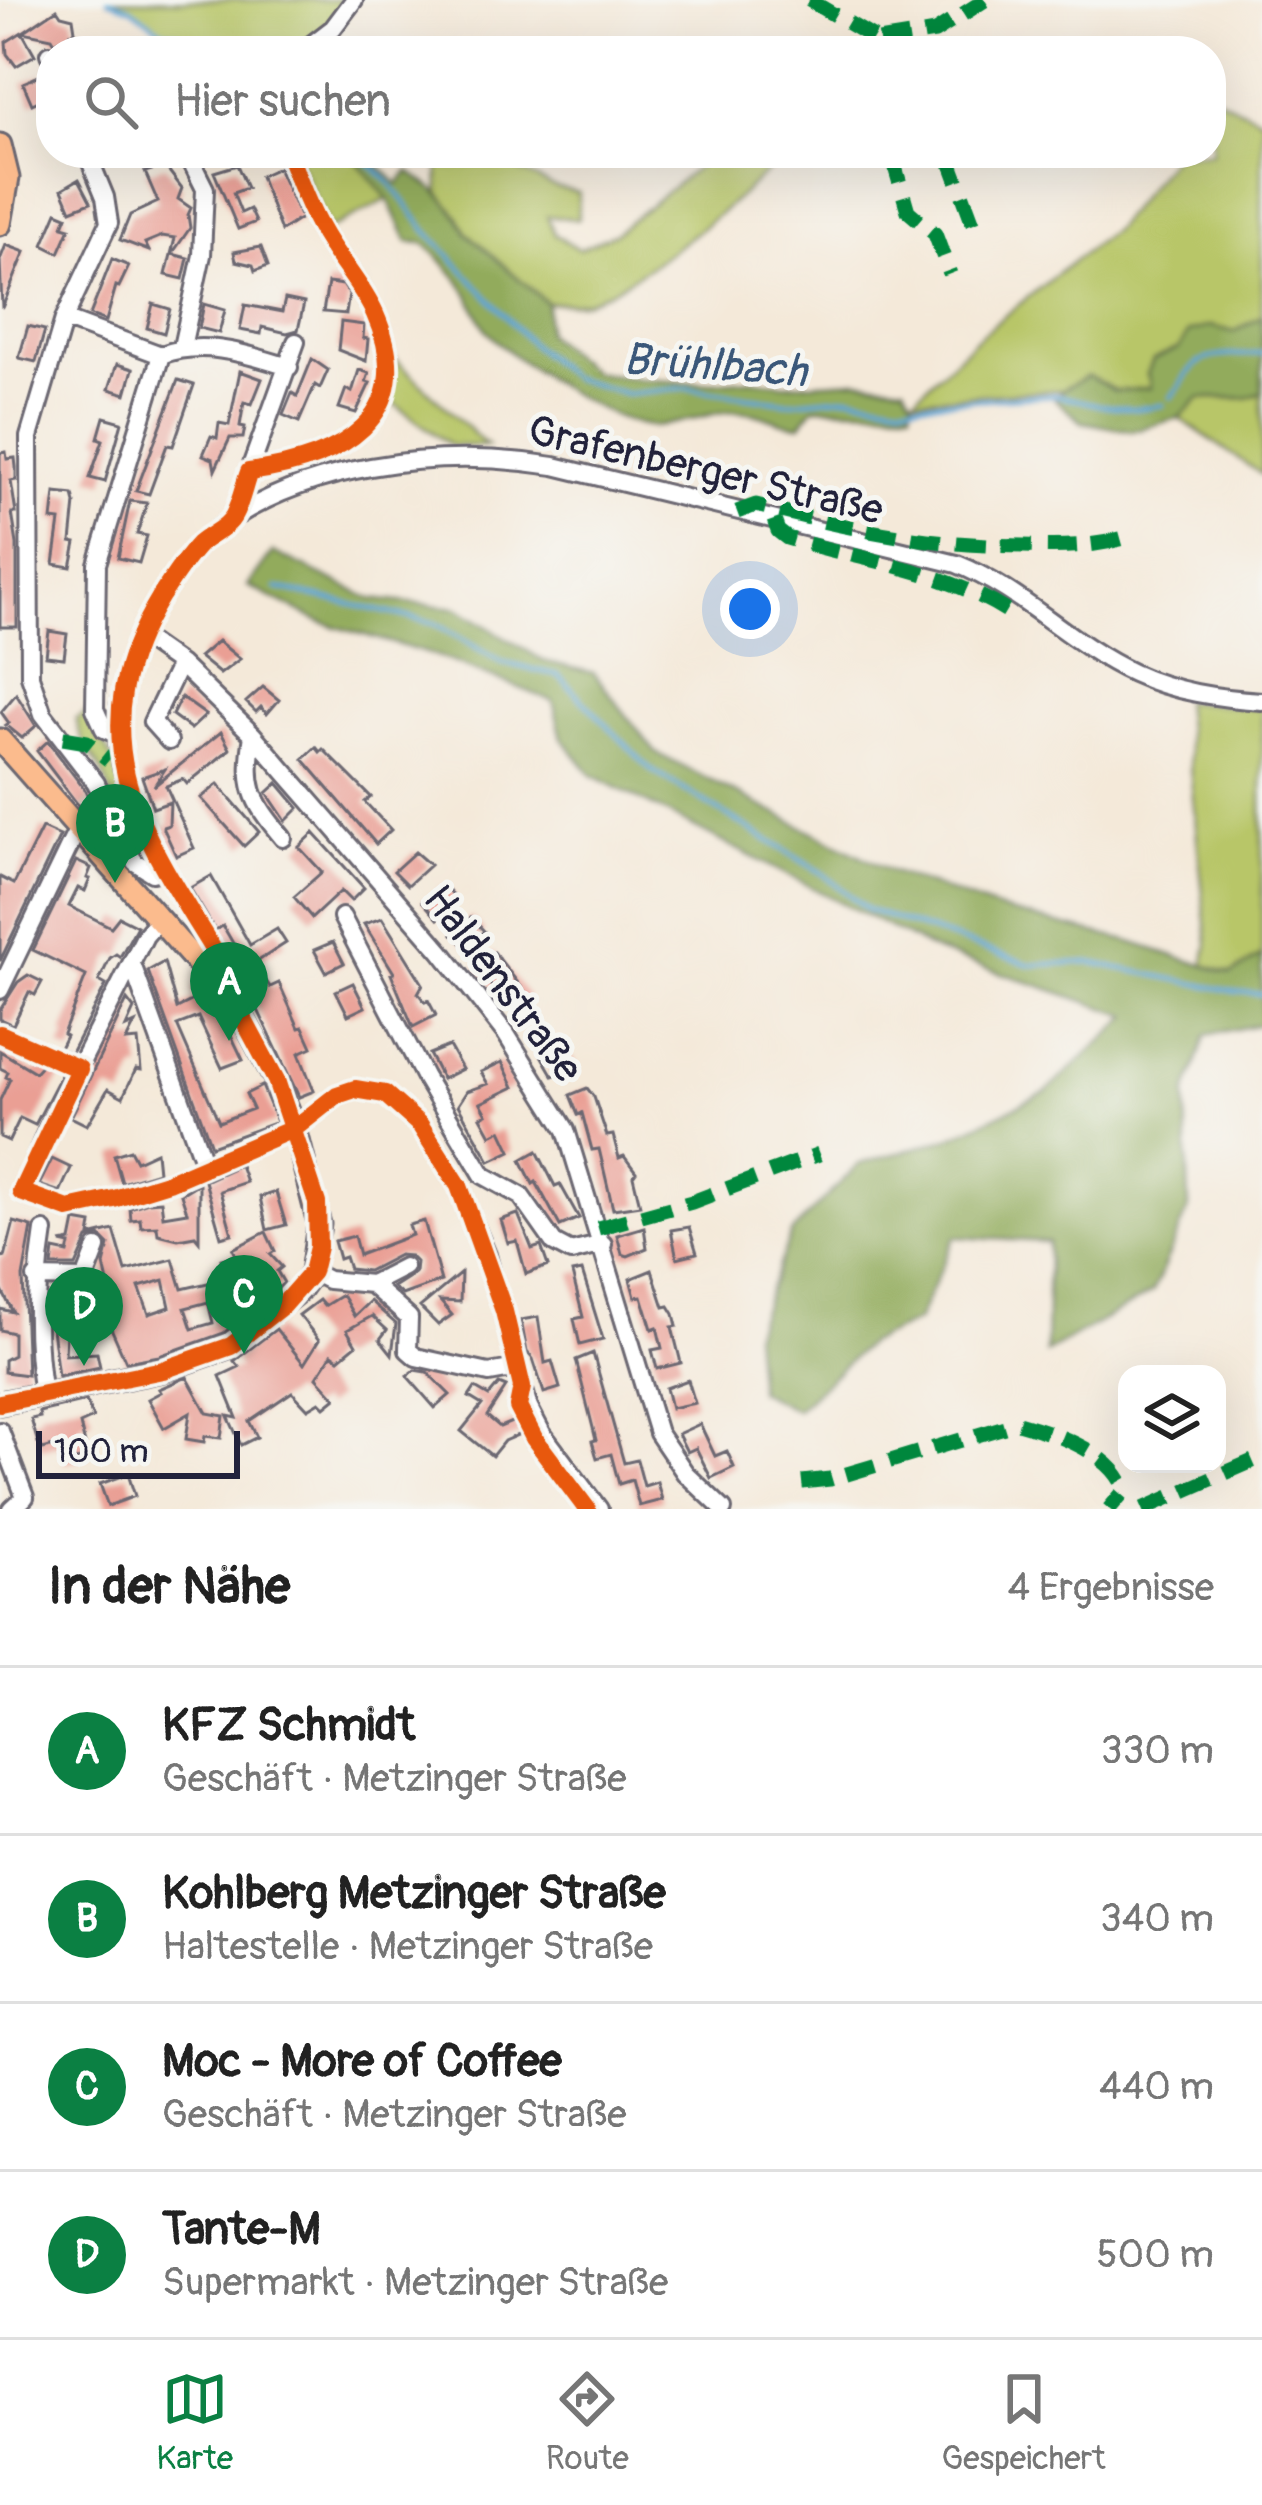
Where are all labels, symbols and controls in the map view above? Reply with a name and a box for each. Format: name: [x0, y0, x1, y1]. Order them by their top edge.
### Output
search box: [36, 36, 1226, 168]
icon: search: [78, 69, 144, 135]
text: Hier suchen: [174, 74, 391, 130]
water label: Brühlbach: [621, 332, 811, 401]
street label: Grafenberger Straße: [523, 405, 888, 537]
your location: [720, 579, 780, 639]
pin: B: [76, 784, 154, 883]
street label: Haldenstraße: [411, 875, 594, 1093]
pin: A: [190, 942, 268, 1041]
pin: C: [205, 1255, 283, 1354]
pin: D: [45, 1267, 123, 1366]
map controls: [1118, 1365, 1226, 1473]
button: layers: [1118, 1365, 1226, 1473]
scale bar: [36, 1425, 240, 1478]
text: 100 m: [54, 1431, 148, 1472]
text: In der Nähe: [48, 1555, 290, 1619]
text: 4 Ergebnisse: [1008, 1563, 1214, 1612]
text: KFZ Schmidt: [162, 1698, 415, 1754]
text: A: [74, 1726, 100, 1775]
text: 330 m: [1101, 1726, 1214, 1775]
text: Geschäft · Metzinger Straße: [162, 1754, 626, 1803]
text: Kohlberg Metzinger Straße: [162, 1866, 666, 1922]
text: B: [76, 1894, 98, 1943]
text: 340 m: [1100, 1894, 1214, 1943]
text: Haltestelle · Metzinger Straße: [162, 1922, 653, 1971]
text: Moc - More of Coffee: [162, 2034, 562, 2090]
text: C: [75, 2062, 99, 2111]
text: 440 m: [1099, 2062, 1214, 2111]
text: Geschäft · Metzinger Straße: [162, 2090, 626, 2139]
text: Tante-M: [162, 2202, 321, 2258]
text: D: [75, 2230, 99, 2279]
text: 500 m: [1096, 2230, 1214, 2279]
text: Supermarkt · Metzinger Straße: [162, 2258, 668, 2307]
tab: Karte: [156, 2366, 233, 2479]
tab: Route: [546, 2366, 629, 2479]
tab: Gespeichert: [941, 2366, 1106, 2479]

